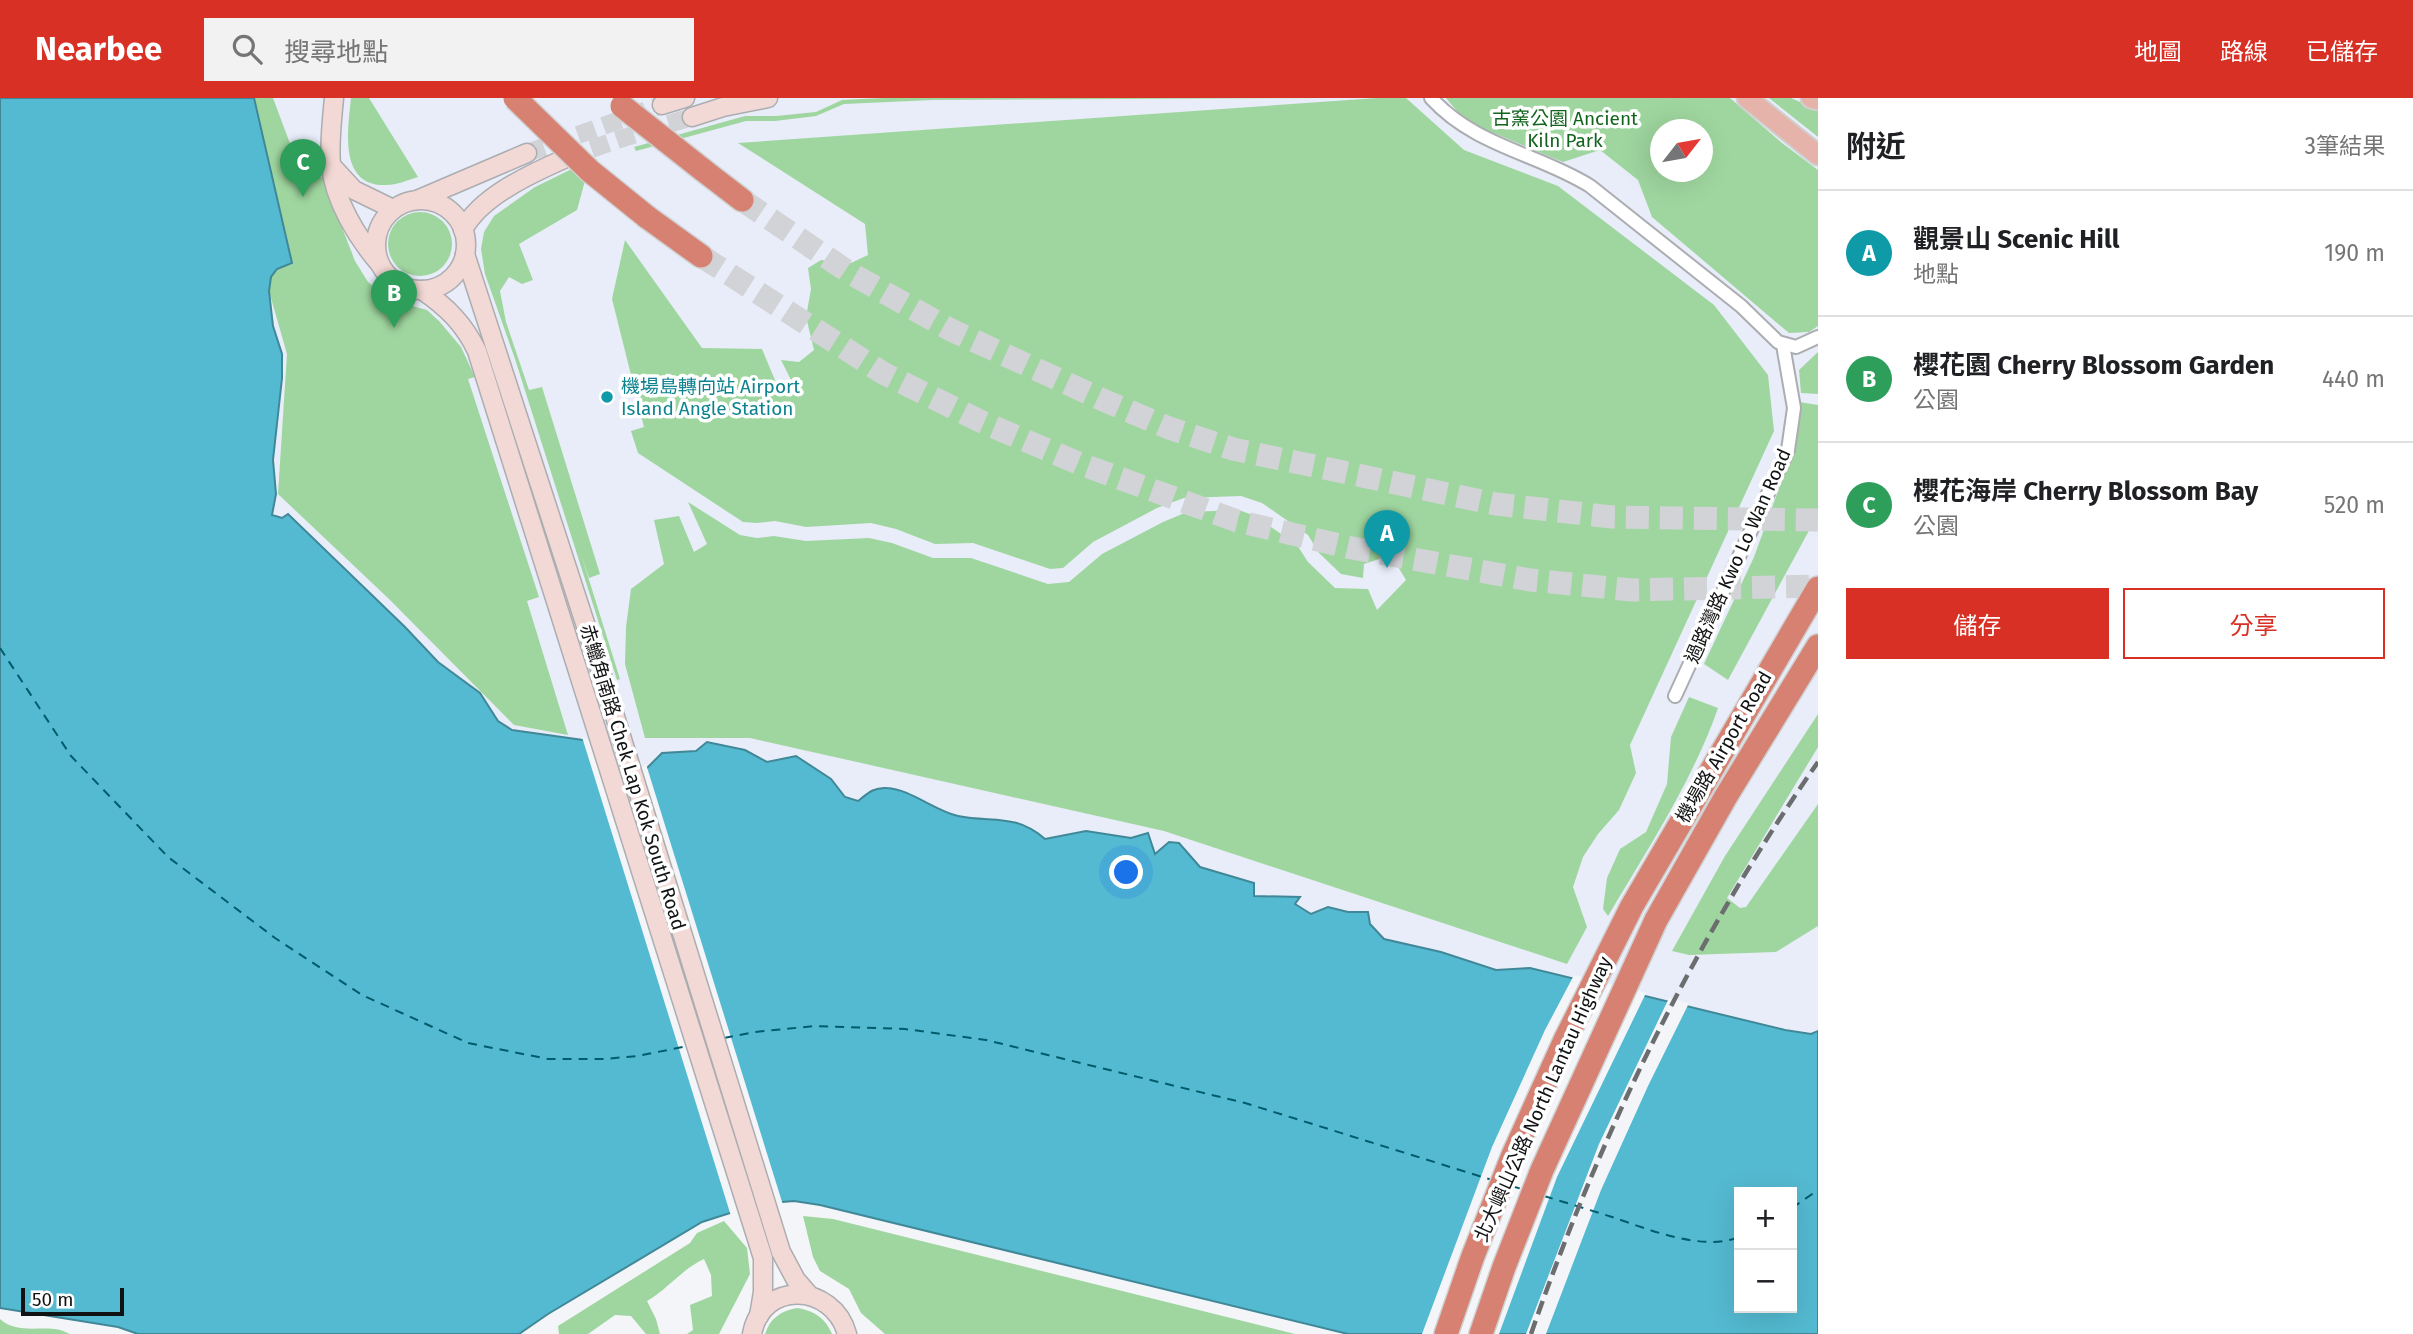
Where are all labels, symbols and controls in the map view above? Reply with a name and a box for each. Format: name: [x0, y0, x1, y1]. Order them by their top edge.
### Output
search box: [204, 18, 694, 81]
text: Nearbee: [35, 29, 162, 69]
icon: search: [228, 30, 266, 68]
text: 搜尋地點: [284, 37, 388, 68]
text: 地圖: [2134, 38, 2182, 66]
text: 路線: [2220, 38, 2268, 66]
text: 已儲存: [2306, 38, 2378, 66]
park label: 古窯公園 Ancient Kiln Park: [1492, 107, 1638, 152]
north arrow: [1650, 119, 1713, 182]
text: 附近: [1846, 129, 1906, 165]
text: 3筆結果: [2305, 132, 2385, 160]
pin: C: [280, 139, 326, 197]
text: 觀景山 Scenic Hill: [1913, 224, 2119, 255]
text: A: [1862, 239, 1876, 267]
text: 190 m: [2324, 239, 2385, 267]
text: 地點: [1913, 260, 1959, 288]
pin: B: [371, 270, 417, 328]
text: 櫻花園 Cherry Blossom Garden: [1913, 350, 2274, 381]
text: B: [1862, 365, 1876, 393]
text: 440 m: [2322, 365, 2385, 393]
place label: 機場島轉向站 Airport Island Angle Station: [621, 375, 800, 420]
text: 公園: [1913, 386, 1959, 414]
marker: 機場島轉向站 Airport Island Angle Station: [599, 389, 615, 405]
street label: 過路灣路 Kwo Lo Wan Road: [1680, 445, 1796, 667]
text: 櫻花海岸 Cherry Blossom Bay: [1913, 476, 2258, 507]
text: C: [1862, 491, 1876, 519]
text: 520 m: [2324, 491, 2385, 519]
pin: A: [1364, 510, 1410, 568]
text: 公園: [1913, 512, 1959, 540]
button: 儲存: [1846, 588, 2109, 659]
button: 分享: [2123, 588, 2385, 659]
street label: 赤鱲角南路 Chek Lap Kok South Road: [575, 621, 691, 933]
street label: 機場路 Airport Road: [1671, 667, 1777, 827]
your location: [1109, 855, 1143, 889]
street label: 北大嶼山公路 North Lantau Highway: [1470, 952, 1617, 1245]
map controls: [1734, 1187, 1797, 1313]
button: +: [1734, 1187, 1797, 1250]
button: −: [1734, 1250, 1797, 1313]
scale bar: [21, 1285, 124, 1317]
text: 50 m: [32, 1288, 73, 1311]

